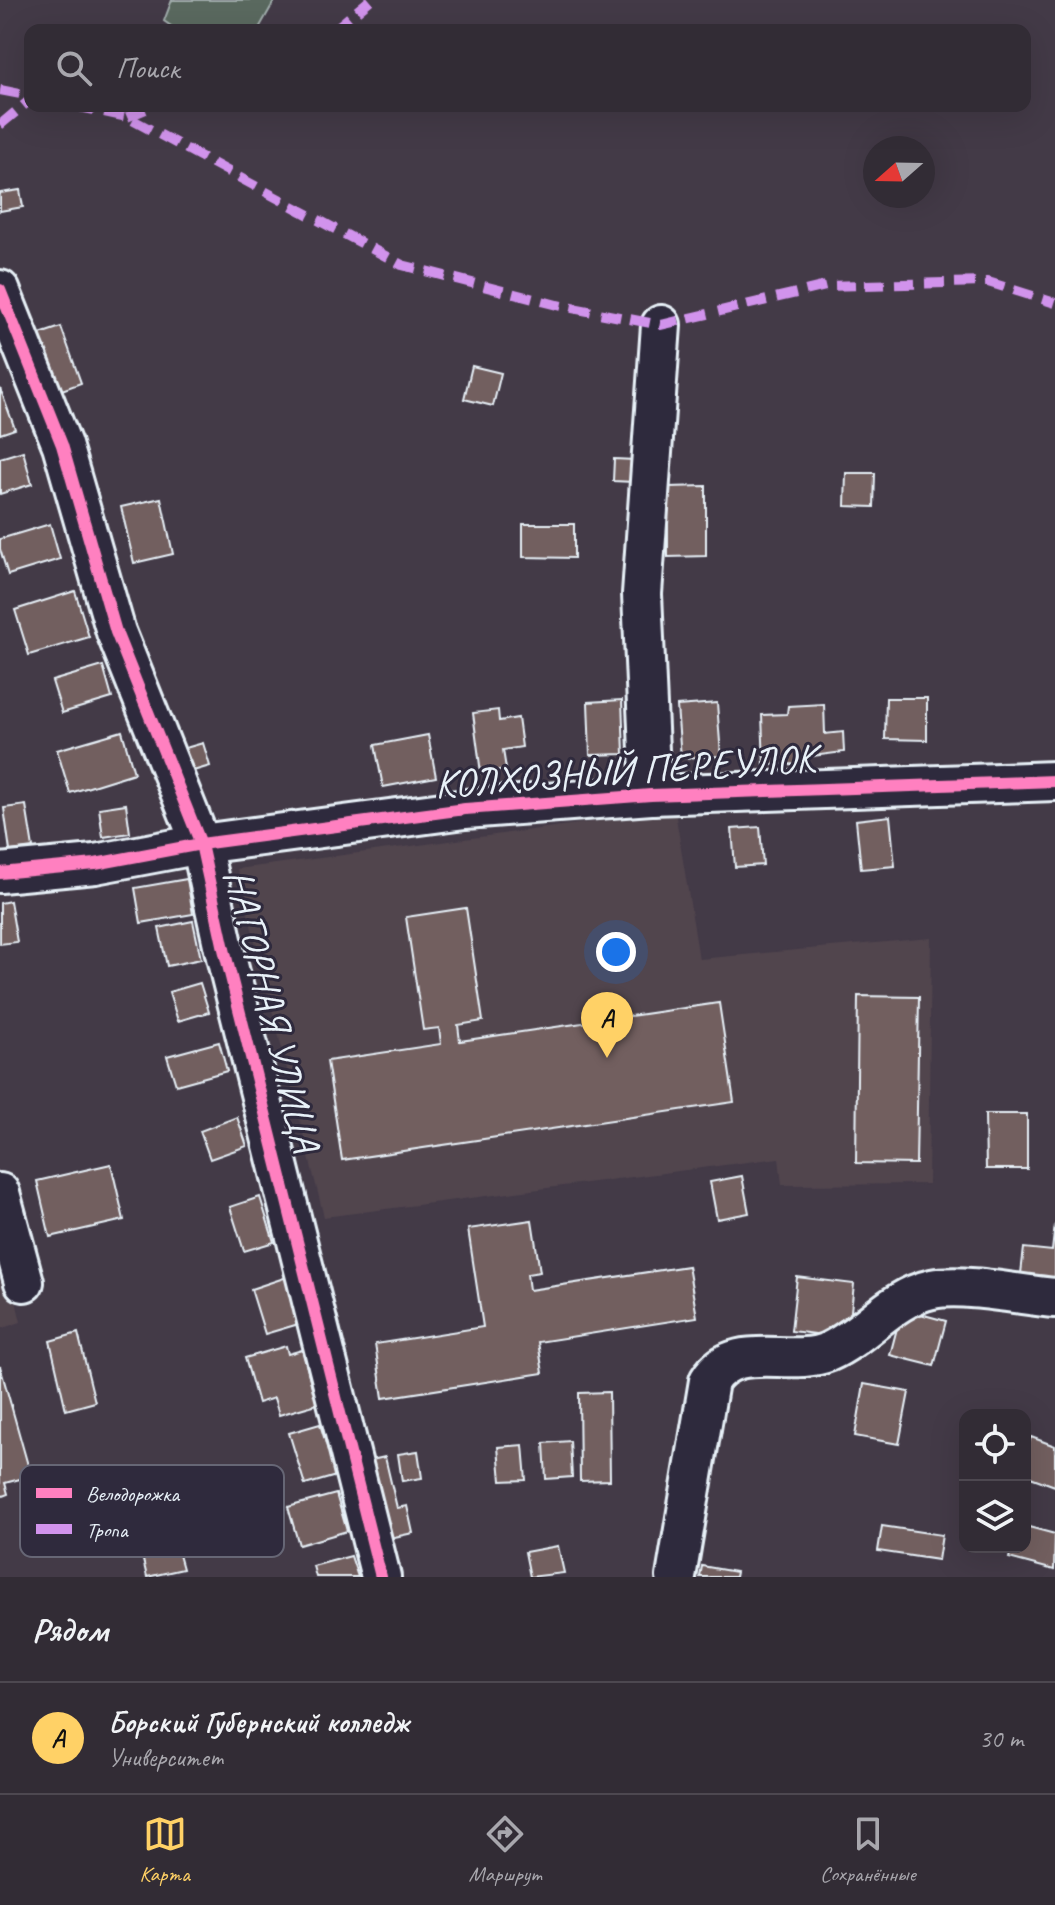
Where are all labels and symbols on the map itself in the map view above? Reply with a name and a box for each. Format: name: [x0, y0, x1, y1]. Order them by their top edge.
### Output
north arrow: [863, 136, 935, 208]
street label: КОЛХОЗНЫЙ ПЕРЕУЛОК: [433, 732, 825, 809]
street label: НАГОРНАЯ УЛИЦА: [213, 864, 332, 1158]
your location: [596, 932, 636, 972]
pin: A: [581, 992, 633, 1058]
legend: [20, 1465, 284, 1557]
text: Велодорожка: [86, 1480, 180, 1508]
text: Тропа: [86, 1516, 129, 1544]

